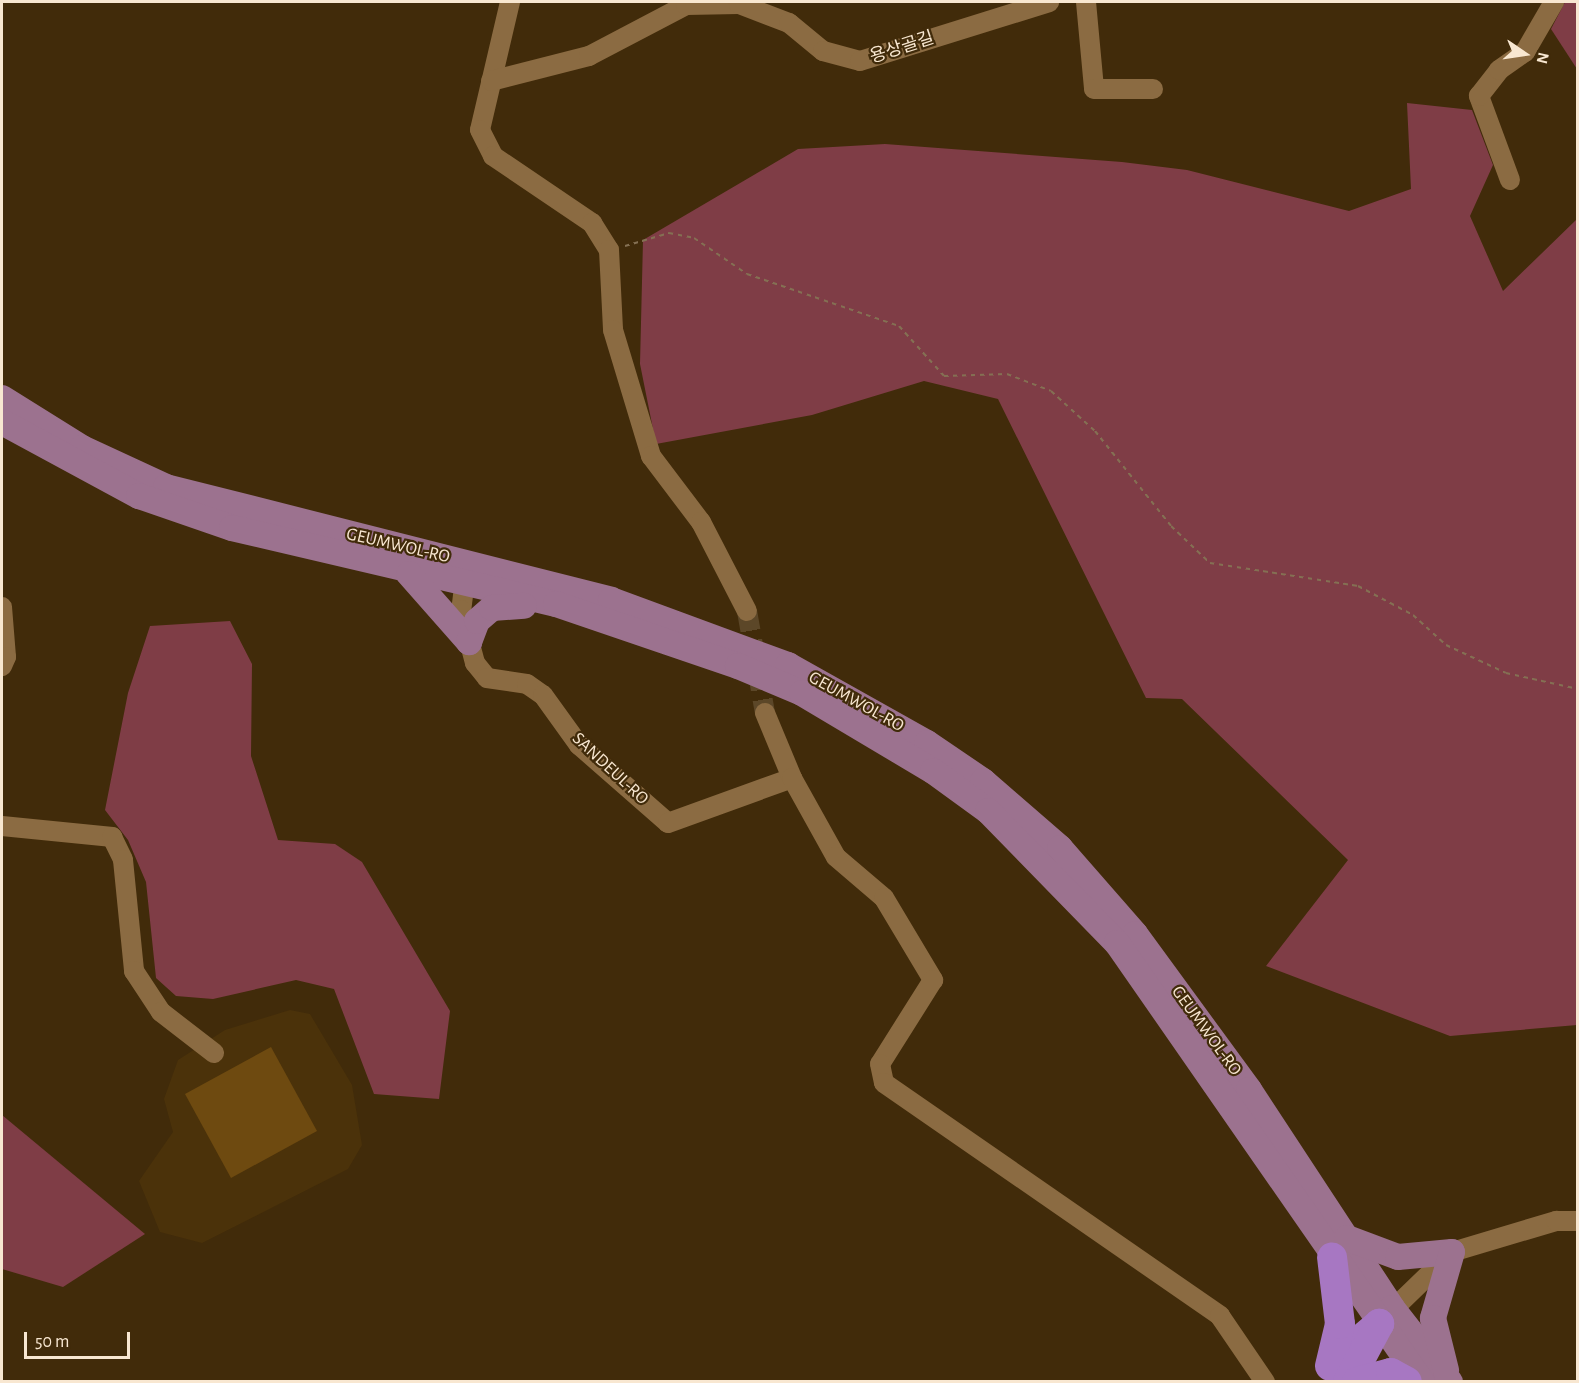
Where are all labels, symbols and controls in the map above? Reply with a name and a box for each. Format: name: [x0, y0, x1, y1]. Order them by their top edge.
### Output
north arrow: [1495, 24, 1555, 84]
street label: 용상골길: [867, 27, 937, 69]
text: N: [1533, 51, 1552, 65]
street label: GEUMWOL-RO: [344, 524, 452, 568]
street label: GEUMWOL-RO: [805, 667, 907, 737]
street label: SANDEUL-RO: [567, 728, 653, 810]
street label: GEUMWOL-RO: [1166, 982, 1246, 1080]
scale bar: [27, 1320, 134, 1358]
text: 50 m: [35, 1333, 69, 1351]

